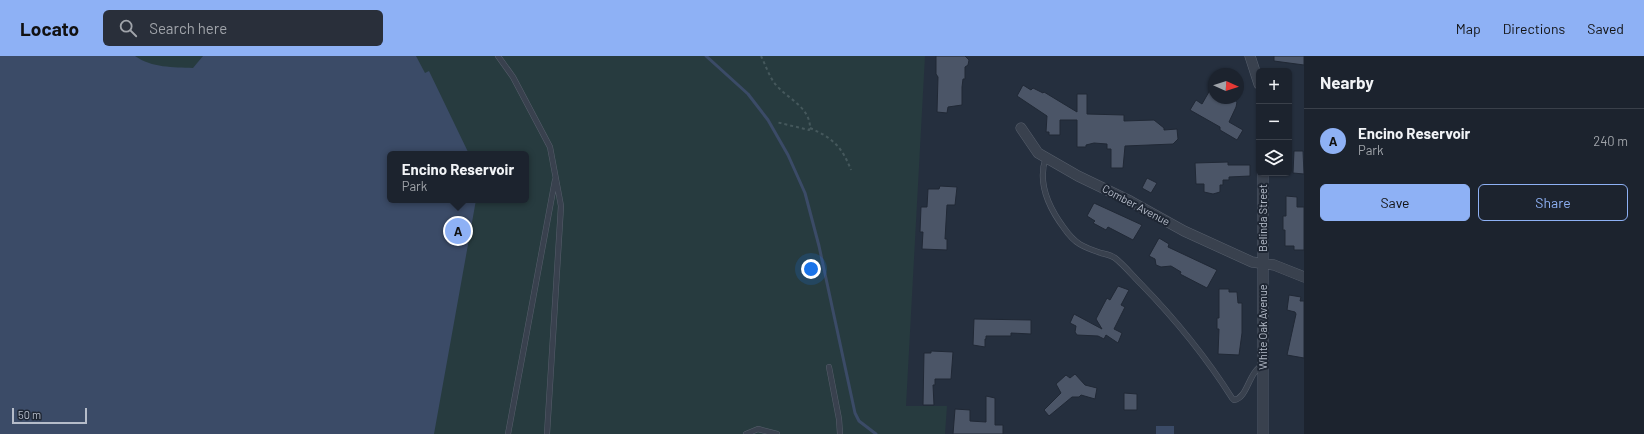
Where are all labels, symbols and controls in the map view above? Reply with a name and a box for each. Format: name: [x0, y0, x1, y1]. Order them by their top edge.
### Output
search box: [103, 10, 383, 46]
text: Locato: [20, 17, 79, 40]
icon: search: [117, 17, 139, 39]
text: Search here: [149, 19, 227, 37]
text: Map: [1456, 20, 1481, 37]
text: Directions: [1503, 20, 1565, 37]
text: Saved: [1587, 20, 1624, 37]
north arrow: [1208, 68, 1244, 104]
map controls: [1256, 68, 1292, 176]
button: +: [1256, 68, 1292, 104]
text: Nearby: [1320, 72, 1374, 92]
button: −: [1256, 104, 1292, 140]
text: Encino Reservoir: [1358, 124, 1470, 142]
text: A: [1329, 133, 1337, 149]
text: 240 m: [1593, 133, 1628, 149]
button: layers: [1256, 140, 1292, 176]
text: Park: [1358, 142, 1384, 158]
popup: [387, 151, 529, 203]
text: Encino Reservoir: [402, 160, 514, 178]
text: Park: [402, 178, 427, 194]
street label: Comber Avenue: [1100, 181, 1172, 228]
street label: Belinda Street: [1256, 184, 1269, 252]
button: Save: [1320, 184, 1470, 221]
button: Share: [1478, 184, 1628, 221]
pin: A: [445, 216, 471, 246]
your location: [801, 259, 821, 279]
street label: White Oak Avenue: [1256, 284, 1269, 370]
scale bar: [12, 406, 87, 425]
text: 50 m: [18, 408, 41, 421]

